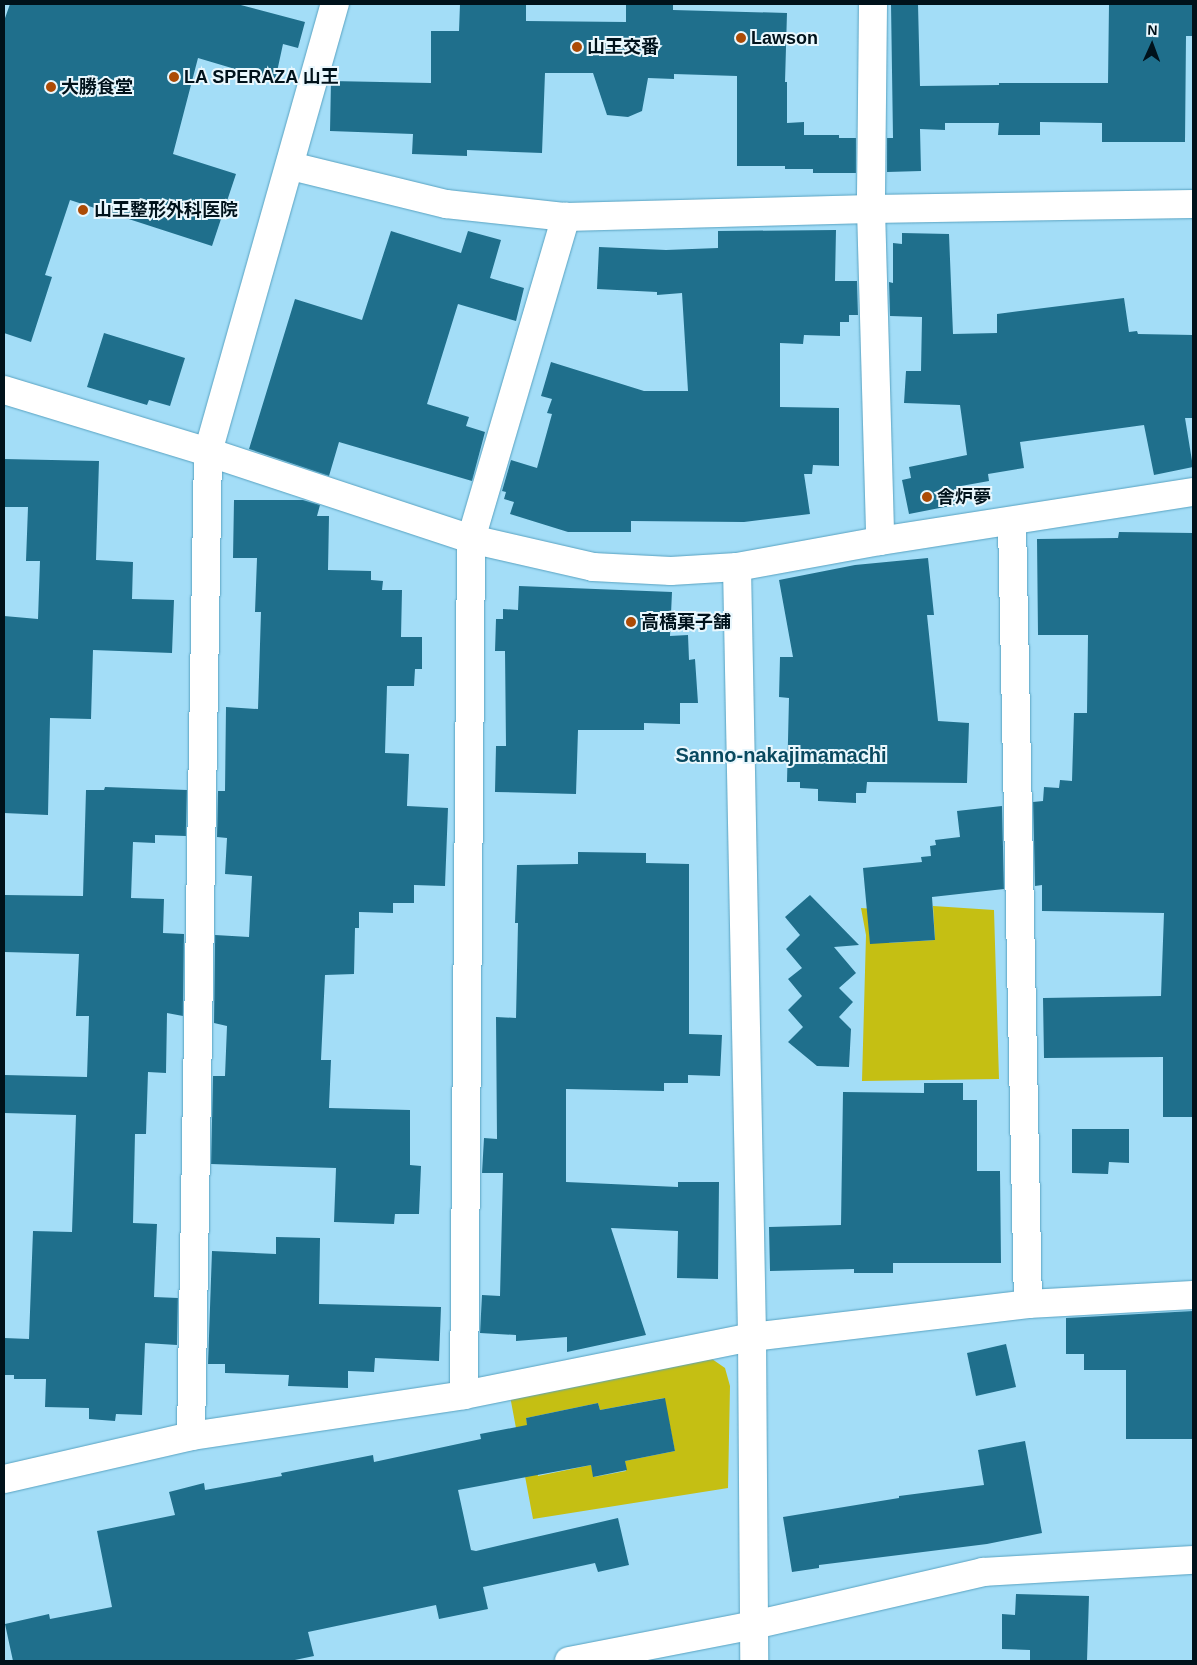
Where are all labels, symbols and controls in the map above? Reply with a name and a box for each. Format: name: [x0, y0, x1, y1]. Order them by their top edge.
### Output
north arrow: [1127, 20, 1177, 70]
text: N: [1147, 22, 1158, 38]
place label: Lawson: [751, 27, 818, 49]
marker: Lawson: [735, 32, 747, 44]
place label: 山王交番: [587, 36, 659, 58]
marker: 山王交番: [571, 41, 583, 53]
place label: LA SPERAZA 山王: [184, 66, 340, 88]
marker: LA SPERAZA 山王: [168, 71, 180, 83]
place label: 大勝食堂: [61, 76, 133, 98]
marker: 大勝食堂: [45, 81, 57, 93]
place label: 山王整形外科医院: [94, 199, 238, 221]
marker: 山王整形外科医院: [76, 203, 90, 217]
place label: 舎炉夢: [937, 486, 991, 508]
marker: 舎炉夢: [921, 491, 933, 503]
place label: 高橋菓子舗: [641, 611, 731, 633]
marker: 高橋菓子舗: [625, 616, 637, 628]
district label: Sanno-nakajimamachi: [675, 743, 887, 767]

